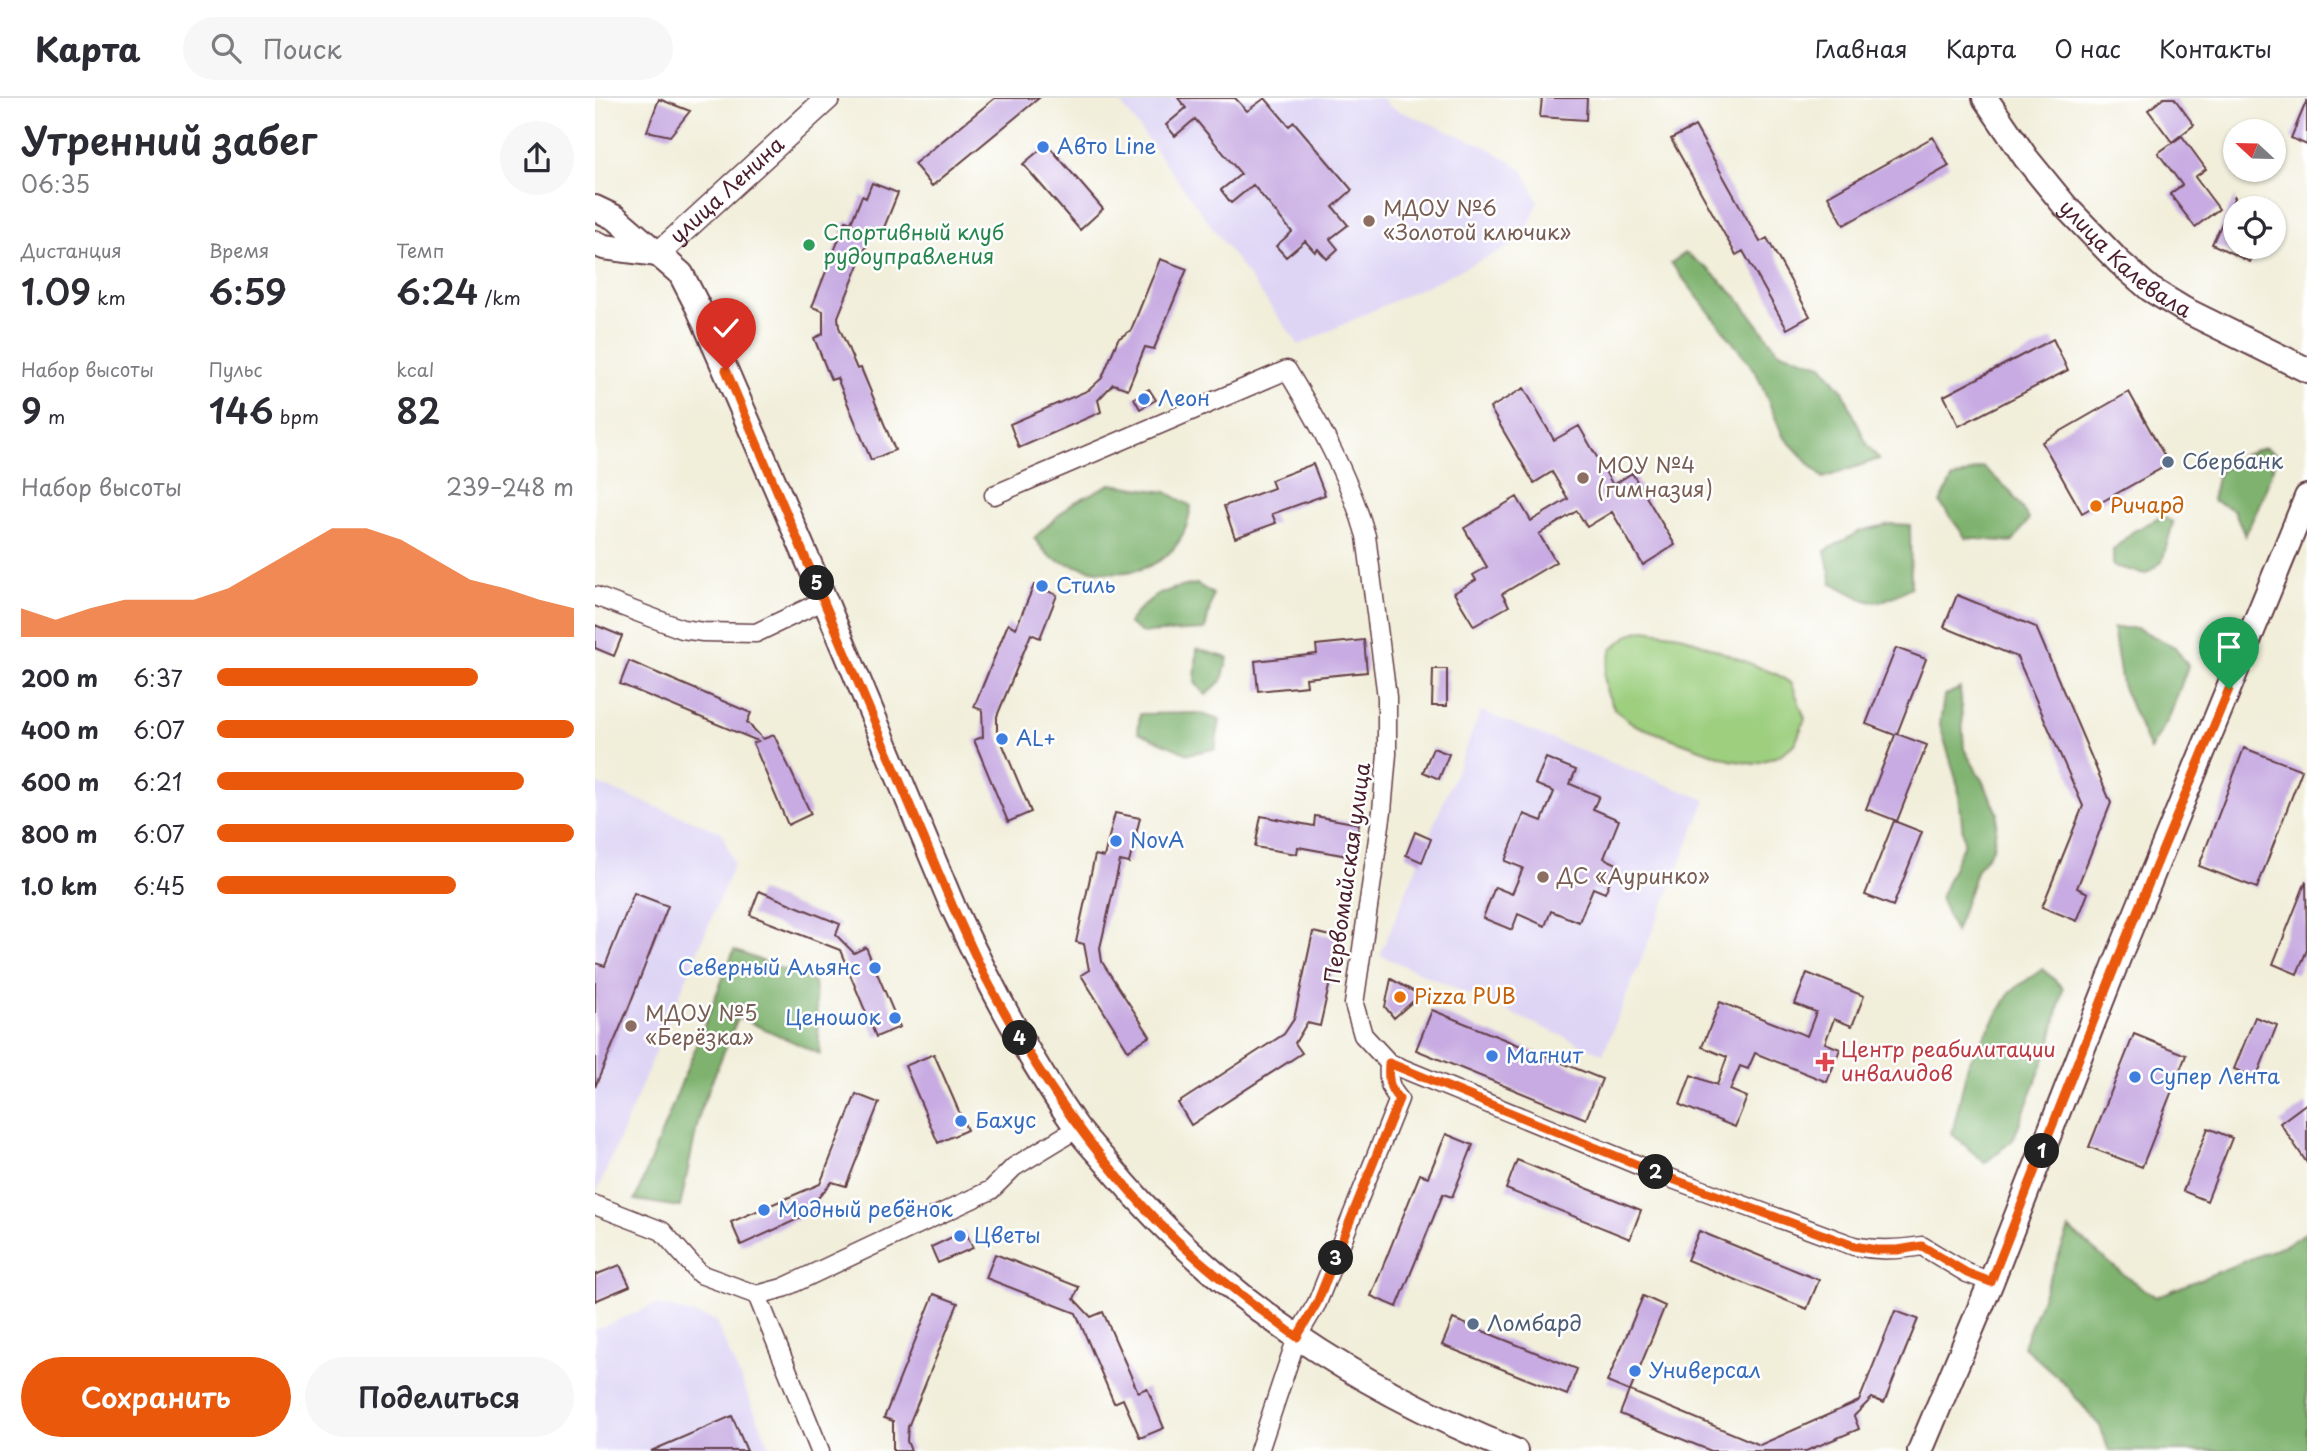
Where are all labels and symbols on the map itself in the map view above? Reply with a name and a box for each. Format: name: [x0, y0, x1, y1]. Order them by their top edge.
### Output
north arrow: [2223, 119, 2285, 182]
street label: улица Ленина: [661, 127, 791, 250]
place label: Авто Line: [1057, 129, 1156, 161]
marker: Авто Line: [1035, 139, 1051, 155]
place label: МДОУ №6 «Золотой ключик»: [1383, 191, 1571, 247]
street label: улица Калевала: [2053, 191, 2198, 325]
marker: МДОУ №6 «Золотой ключик»: [1361, 213, 1377, 229]
place label: Спортивный клуб рудоуправления: [823, 215, 1004, 271]
marker: Спортивный клуб рудоуправления: [801, 237, 817, 253]
pin: [696, 298, 756, 370]
place label: Леон: [1158, 381, 1210, 413]
marker: Леон: [1136, 391, 1152, 407]
place label: Сбербанк: [2182, 444, 2284, 476]
place label: МОУ №4 (гимназия): [1597, 448, 1713, 504]
marker: Сбербанк: [2160, 454, 2176, 470]
marker: МОУ №4 (гимназия): [1575, 470, 1591, 486]
place label: Ричард: [2110, 488, 2185, 520]
marker: Ричард: [2088, 498, 2104, 514]
pin: 5: [799, 566, 835, 601]
place label: Стиль: [1056, 568, 1115, 600]
marker: Стиль: [1034, 578, 1050, 594]
pin: [2199, 617, 2259, 689]
place label: AL+: [1016, 721, 1056, 753]
marker: AL+: [994, 731, 1010, 747]
street label: Первомайская улица: [1315, 759, 1377, 985]
place label: NovA: [1130, 823, 1184, 855]
marker: NovA: [1108, 833, 1124, 849]
place label: ДС «Ауринко»: [1556, 859, 1710, 891]
marker: ДС «Ауринко»: [1535, 869, 1551, 885]
place label: Северный Альянс: [678, 950, 861, 982]
marker: Северный Альянс: [867, 960, 883, 976]
place label: Pizza PUB: [1414, 979, 1516, 1011]
marker: Pizza PUB: [1392, 989, 1408, 1005]
place label: МДОУ №5 «Берёзка»: [645, 996, 758, 1052]
place label: Ценошок: [785, 1000, 882, 1032]
marker: Ценошок: [887, 1010, 903, 1026]
marker: МДОУ №5 «Берёзка»: [623, 1018, 639, 1034]
pin: 4: [1003, 1020, 1037, 1056]
place label: Центр реабилитации инвалидов: [1841, 1032, 2056, 1088]
place label: Магнит: [1506, 1038, 1583, 1070]
marker: Магнит: [1484, 1048, 1500, 1064]
marker: Центр реабилитации инвалидов: [1815, 1052, 1835, 1072]
place label: Супер Лента: [2149, 1059, 2280, 1091]
marker: Супер Лента: [2127, 1069, 2143, 1085]
place label: Бахус: [975, 1103, 1036, 1135]
marker: Бахус: [953, 1113, 969, 1129]
pin: 1: [2025, 1134, 2059, 1168]
pin: 2: [1639, 1154, 1673, 1190]
place label: Модный ребёнок: [778, 1192, 953, 1224]
marker: Модный ребёнок: [756, 1202, 772, 1218]
place label: Цветы: [974, 1218, 1041, 1250]
marker: Цветы: [952, 1228, 968, 1244]
pin: 3: [1319, 1240, 1353, 1276]
place label: Ломбард: [1487, 1306, 1582, 1338]
marker: Ломбард: [1465, 1316, 1481, 1332]
place label: Универсал: [1649, 1353, 1761, 1385]
marker: Универсал: [1627, 1363, 1643, 1379]

